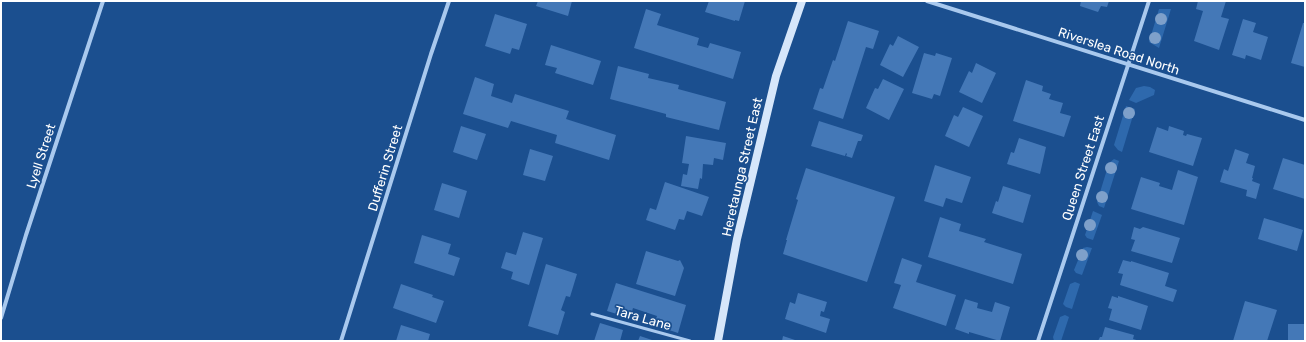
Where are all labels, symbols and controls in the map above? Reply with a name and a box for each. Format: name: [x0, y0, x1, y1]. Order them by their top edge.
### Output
street label: Riverslea Road North: [1056, 24, 1182, 78]
street label: Heretaunga Street East: [719, 96, 766, 238]
street label: Queen Street East: [1059, 113, 1107, 223]
street label: Lyell Street: [23, 122, 59, 190]
street label: Dufferin Street: [365, 123, 405, 213]
street label: Tara Lane: [613, 303, 673, 333]

